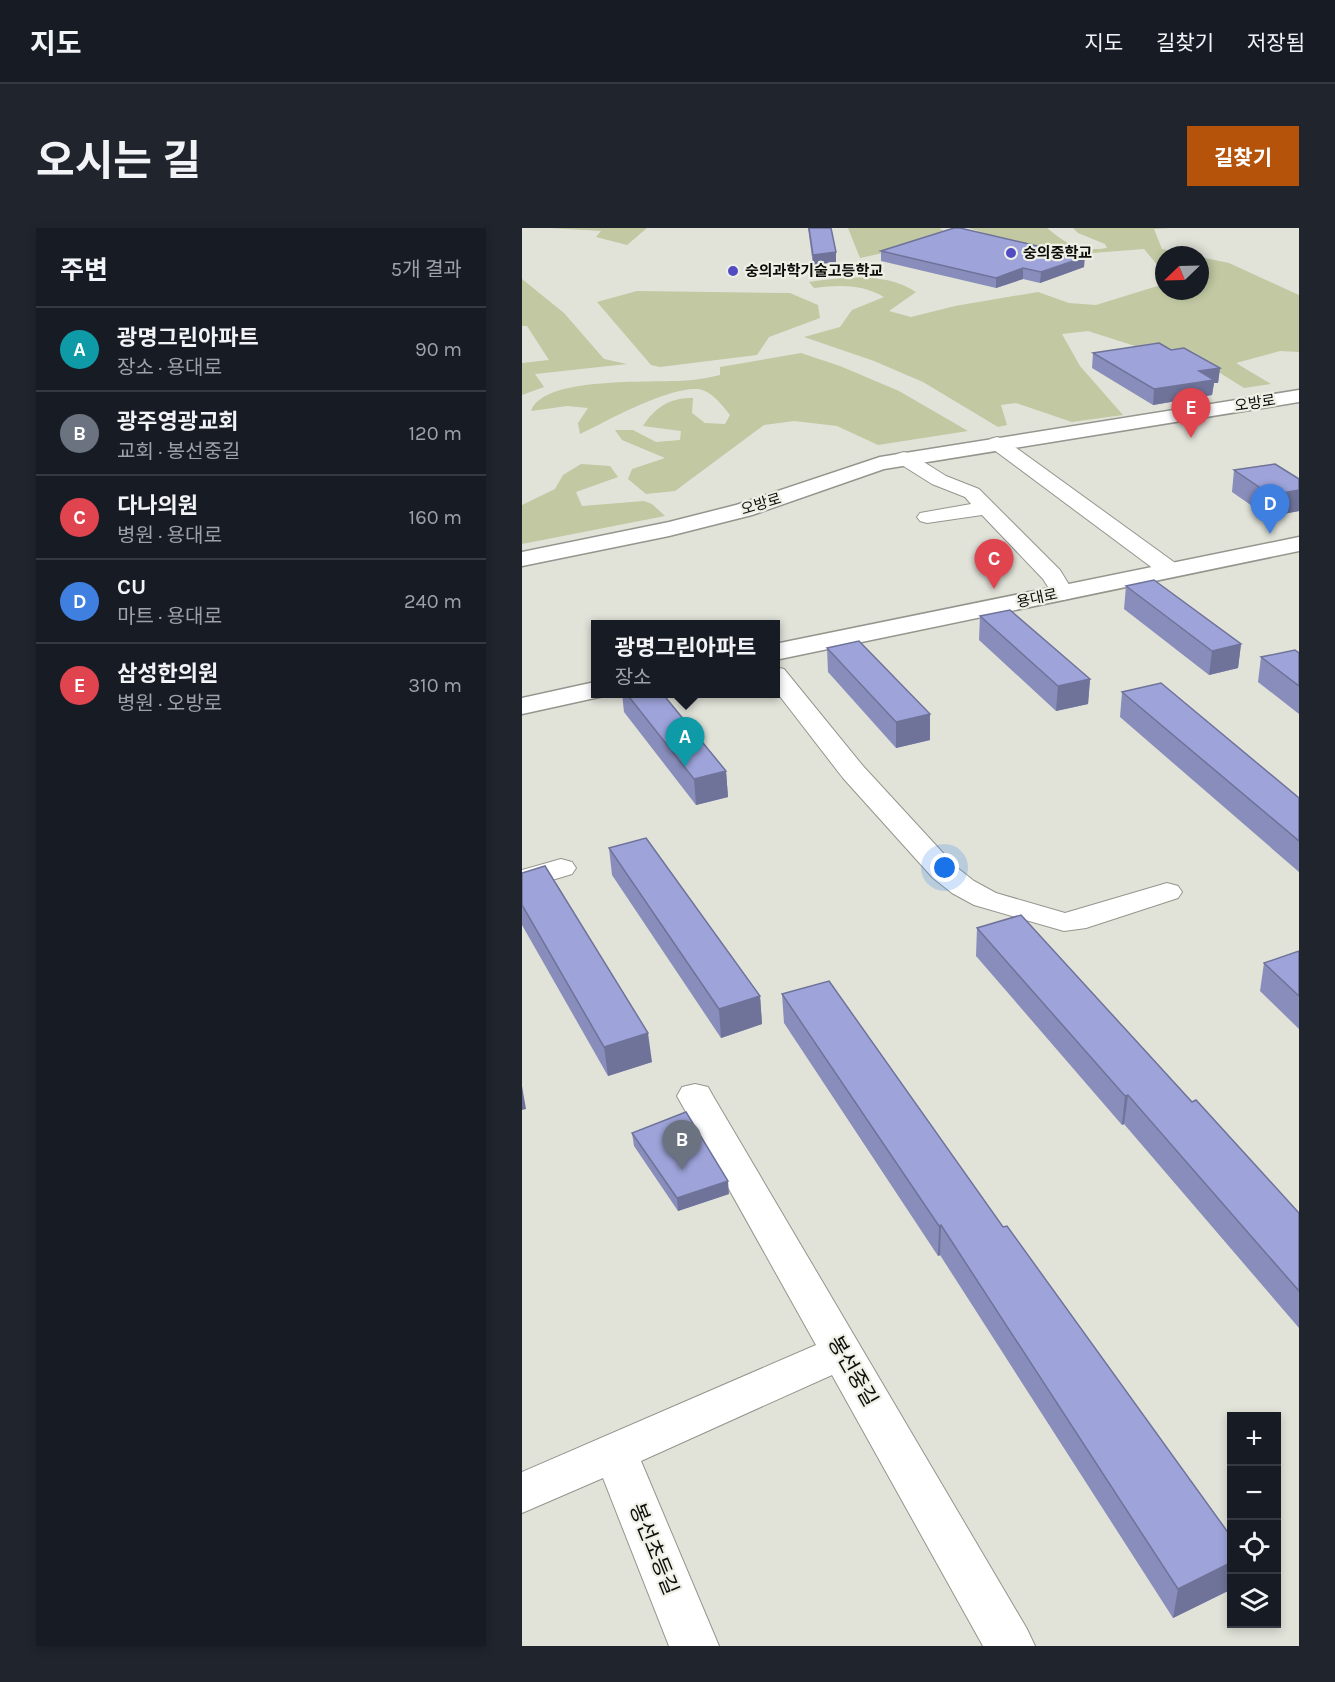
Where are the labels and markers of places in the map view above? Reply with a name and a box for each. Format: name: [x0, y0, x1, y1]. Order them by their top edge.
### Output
place label: 숭의중학교: [1023, 244, 1092, 262]
marker: 숭의중학교: [1004, 246, 1018, 260]
place label: 숭의과학기술고등학교: [745, 262, 883, 280]
marker: 숭의과학기술고등학교: [726, 264, 740, 278]
pin: E: [1172, 388, 1210, 438]
pin: D: [1250, 484, 1290, 534]
pin: C: [974, 540, 1014, 589]
pin: A: [666, 718, 704, 767]
pin: B: [662, 1120, 702, 1170]

